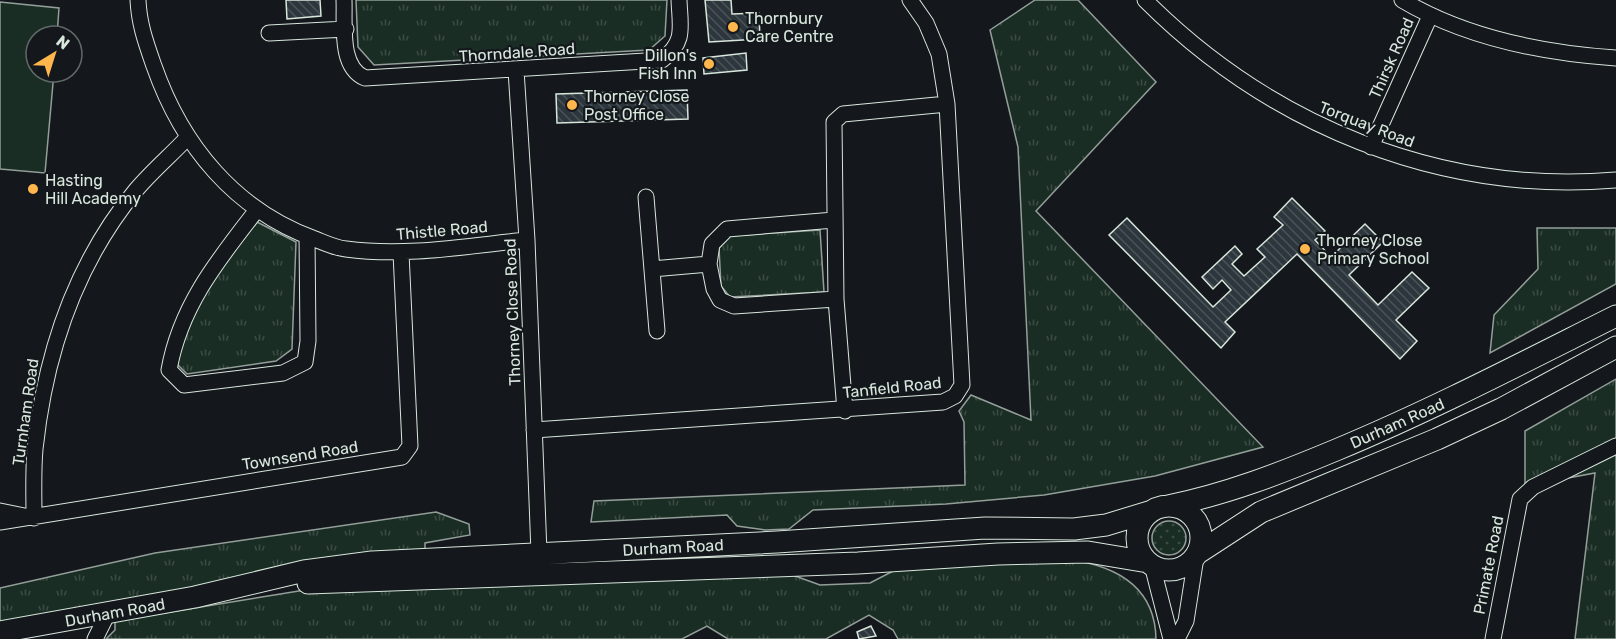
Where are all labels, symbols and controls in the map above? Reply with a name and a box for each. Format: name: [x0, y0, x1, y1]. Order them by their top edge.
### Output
place label: Thornbury Care Centre: [745, 9, 834, 46]
street label: Thirsk Road: [1365, 15, 1418, 102]
marker: Thornbury Care Centre: [726, 20, 740, 34]
north arrow: [24, 24, 84, 84]
text: N: [53, 32, 73, 54]
street label: Thorndale Road: [458, 39, 576, 66]
place label: Dillon's Fish Inn: [638, 46, 697, 83]
marker: Dillon's Fish Inn: [702, 57, 716, 71]
place label: Thorney Close Post Office: [584, 87, 690, 124]
marker: Thorney Close Post Office: [565, 98, 579, 112]
street label: Torquay Road: [1316, 98, 1417, 151]
place label: Hasting Hill Academy: [45, 171, 141, 208]
marker: Hasting Hill Academy: [26, 182, 40, 196]
street label: Thistle Road: [396, 217, 489, 244]
place label: Thorney Close Primary School: [1317, 231, 1429, 268]
street label: Thorney Close Road: [500, 238, 525, 386]
marker: Thorney Close Primary School: [1298, 242, 1312, 256]
street label: Turnham Road: [9, 357, 42, 467]
street label: Tanfield Road: [842, 373, 942, 402]
street label: Durham Road: [1347, 394, 1447, 453]
street label: Townsend Road: [241, 437, 360, 474]
street label: Primate Road: [1470, 514, 1507, 616]
street label: Durham Road: [622, 535, 724, 560]
street label: Durham Road: [64, 594, 167, 631]

